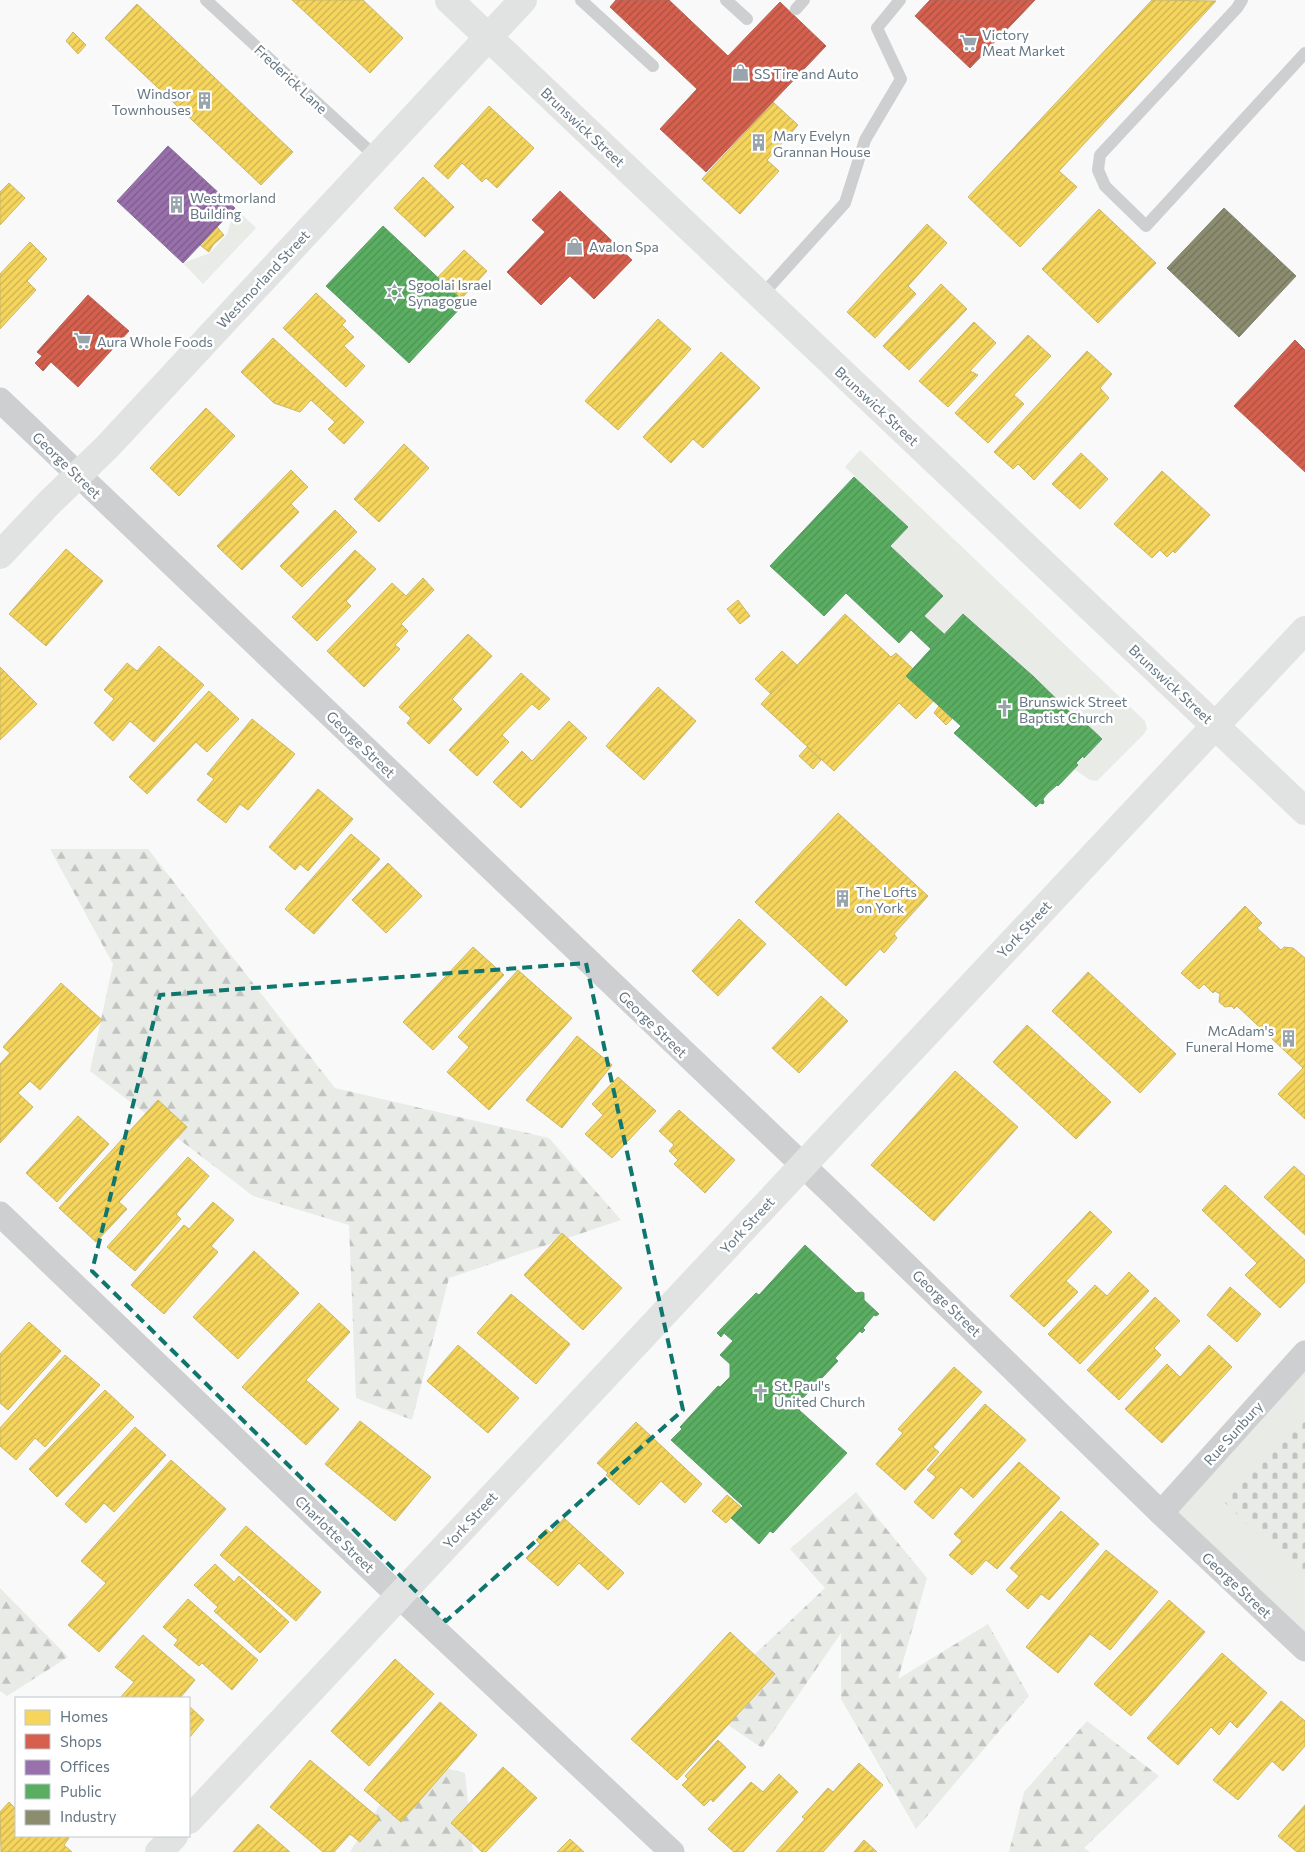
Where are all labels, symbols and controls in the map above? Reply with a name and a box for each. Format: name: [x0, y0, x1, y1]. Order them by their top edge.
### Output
place label: Victory Meat Market: [982, 26, 1065, 59]
supermarket icon: Victory Meat Market: [958, 32, 978, 52]
street label: Frederick Lane: [251, 41, 331, 117]
shop icon: SS Tire and Auto: [730, 63, 750, 83]
place label: SS Tire and Auto: [754, 65, 859, 82]
street label: Brunswick Street: [538, 84, 629, 170]
place label: Windsor Townhouses: [111, 85, 191, 118]
building icon: Windsor Townhouses: [195, 91, 215, 111]
place label: Mary Evelyn Grannan House: [773, 127, 871, 160]
building icon: Mary Evelyn Grannan House: [749, 133, 769, 153]
place label: Westmorland Building: [190, 189, 276, 222]
building icon: Westmorland Building: [166, 195, 186, 215]
street label: Westmorland Street: [213, 226, 313, 332]
shop icon: Avalon Spa: [565, 236, 585, 256]
place label: Avalon Spa: [589, 238, 659, 255]
place label: Sgoolai Israel Synagogue: [408, 276, 492, 309]
synagogue icon: Sgoolai Israel Synagogue: [384, 282, 404, 302]
supermarket icon: Aura Whole Foods: [73, 331, 93, 351]
place label: Aura Whole Foods: [97, 333, 213, 350]
street label: Brunswick Street: [832, 363, 923, 449]
street label: George Street: [29, 428, 105, 502]
street label: Brunswick Street: [1126, 641, 1217, 727]
place label: Brunswick Street Baptist Church: [1019, 693, 1128, 726]
church icon: Brunswick Street Baptist Church: [995, 699, 1015, 719]
street label: George Street: [323, 707, 399, 781]
place label: The Lofts on York: [856, 883, 917, 916]
building icon: The Lofts on York: [832, 889, 852, 909]
street label: York Street: [993, 897, 1055, 961]
street label: George Street: [615, 987, 691, 1061]
place label: McAdam's Funeral Home: [1185, 1022, 1274, 1055]
building icon: McAdam's Funeral Home: [1278, 1028, 1298, 1048]
street label: York Street: [716, 1193, 778, 1257]
street label: George Street: [909, 1266, 985, 1340]
place label: St. Paul's United Church: [774, 1377, 865, 1410]
church icon: St. Paul's United Church: [750, 1383, 770, 1403]
street label: Rue Sunbury: [1200, 1398, 1266, 1468]
street label: York Street: [439, 1488, 501, 1552]
street label: Charlotte Street: [292, 1492, 378, 1576]
street label: George Street: [1199, 1549, 1275, 1622]
legend: [15, 1697, 190, 1837]
text: Homes: [60, 1707, 108, 1725]
text: Shops: [60, 1732, 102, 1750]
text: Offices: [60, 1757, 110, 1775]
text: Public: [60, 1782, 102, 1800]
text: Industry: [60, 1807, 117, 1825]

